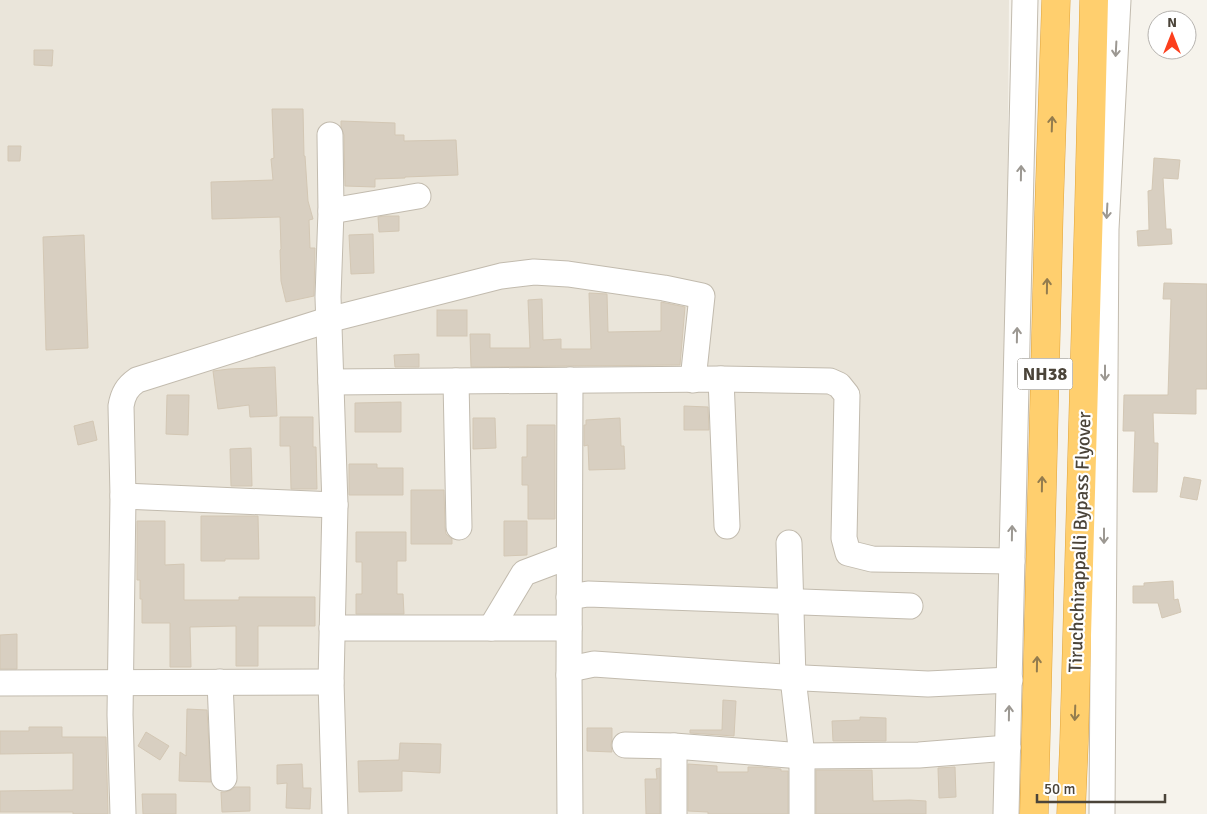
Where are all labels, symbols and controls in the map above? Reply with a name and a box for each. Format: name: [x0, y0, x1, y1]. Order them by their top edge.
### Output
north arrow: [1147, 10, 1197, 60]
text: N: [1167, 14, 1177, 31]
one-way arrow: [1111, 40, 1120, 56]
one-way arrow: [1047, 116, 1057, 132]
one-way arrow: [1016, 165, 1025, 181]
one-way arrow: [1103, 203, 1112, 219]
one-way arrow: [1042, 278, 1052, 294]
one-way arrow: [1012, 328, 1022, 344]
road number: NH38: [1018, 358, 1072, 389]
one-way arrow: [1100, 365, 1110, 381]
street label: Tiruchchirappalli Bypass Flyover: [1063, 411, 1097, 673]
one-way arrow: [1037, 476, 1047, 492]
one-way arrow: [1008, 525, 1017, 541]
one-way arrow: [1099, 528, 1109, 544]
one-way arrow: [1033, 656, 1042, 672]
one-way arrow: [1004, 705, 1014, 722]
one-way arrow: [1070, 705, 1079, 721]
scale bar: [1037, 772, 1164, 804]
text: 50 m: [1044, 780, 1075, 798]

